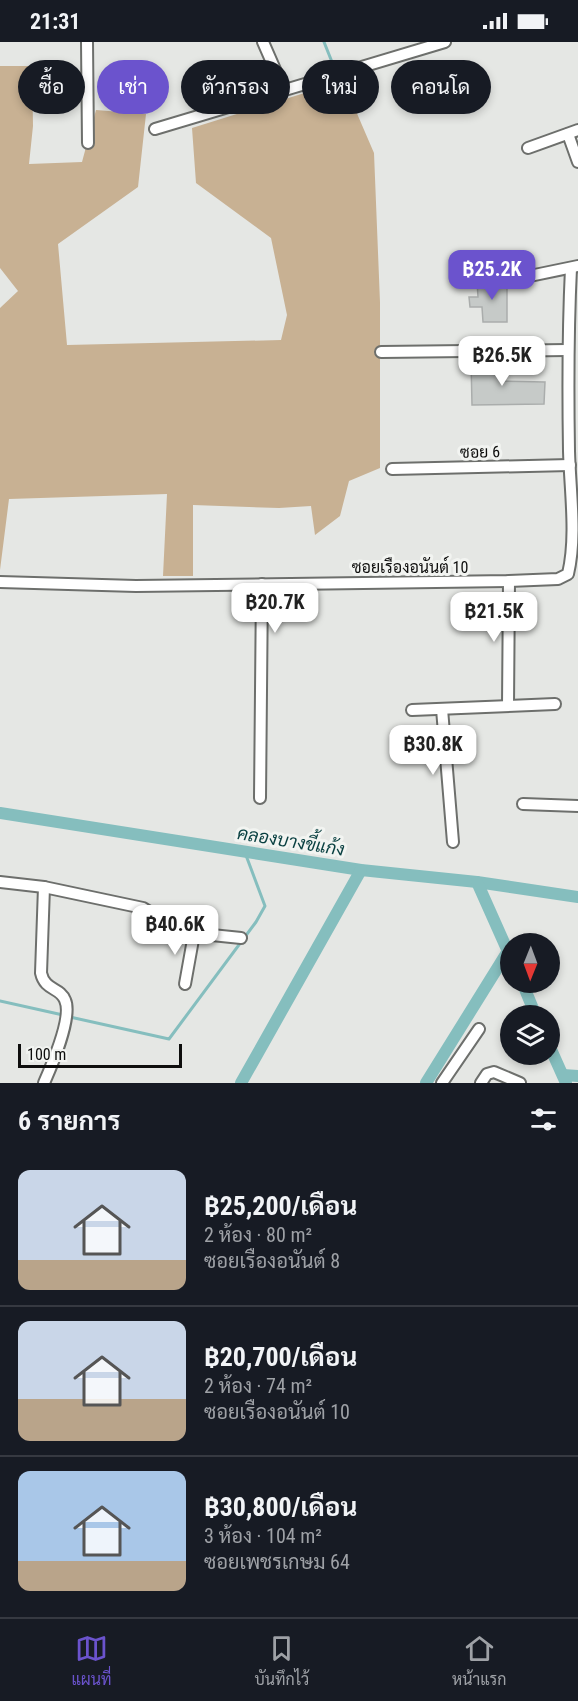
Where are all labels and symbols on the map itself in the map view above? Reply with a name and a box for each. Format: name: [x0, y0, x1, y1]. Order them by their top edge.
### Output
pin: ฿25.2K: [443, 250, 541, 301]
pin: ฿26.5K: [453, 336, 551, 387]
street label: ซอย 6: [460, 442, 500, 462]
street label: ซอยเรืองอนันต์ 10: [352, 555, 468, 577]
pin: ฿20.7K: [226, 583, 324, 634]
pin: ฿21.5K: [445, 592, 543, 643]
pin: ฿30.8K: [384, 725, 482, 776]
water label: คลองบางขี้แก้ง: [236, 817, 347, 860]
pin: ฿40.6K: [126, 905, 224, 956]
north arrow: [500, 933, 560, 993]
scale bar: [18, 1041, 182, 1068]

